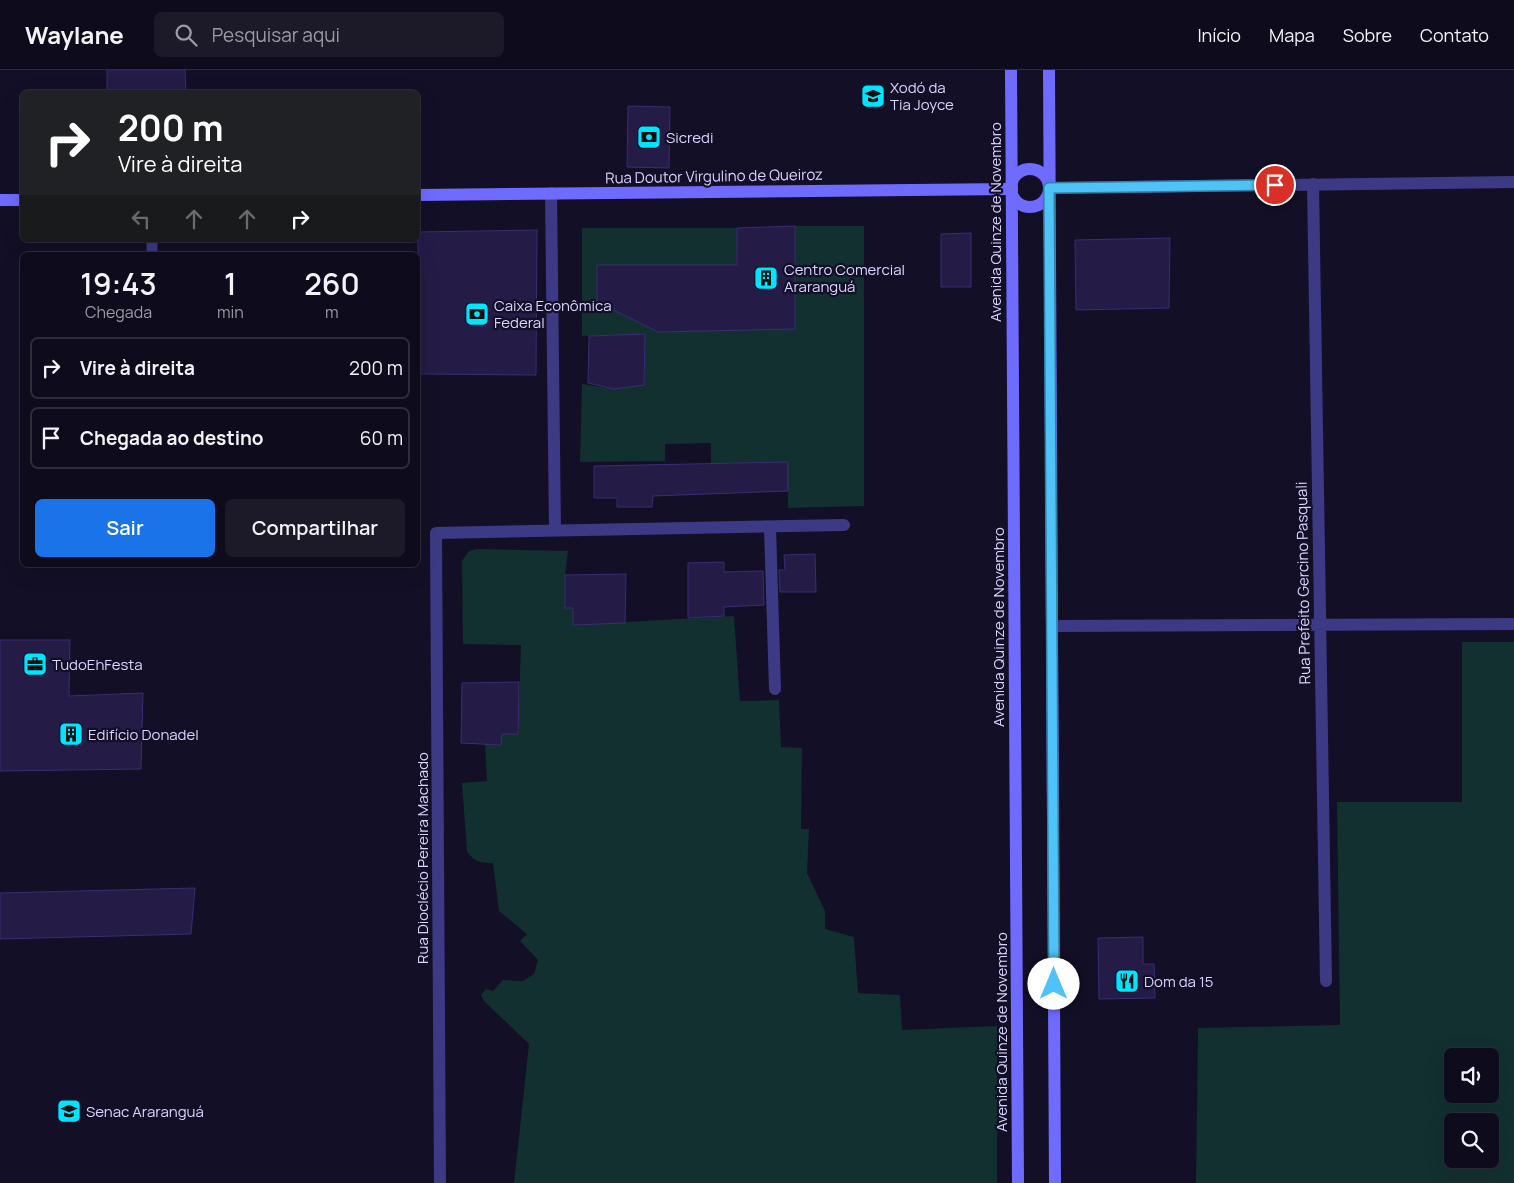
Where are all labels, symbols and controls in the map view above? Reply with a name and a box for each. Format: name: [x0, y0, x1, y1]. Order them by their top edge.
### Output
search box: [154, 12, 504, 57]
text: Waylane: [25, 18, 124, 51]
icon: search: [172, 21, 200, 49]
text: Pesquisar aqui: [212, 22, 340, 48]
text: Início: [1197, 23, 1241, 47]
text: Mapa: [1269, 23, 1315, 47]
text: Sobre: [1343, 23, 1392, 47]
text: Contato: [1420, 23, 1489, 47]
place label: Xodó da Tia Joyce: [890, 77, 954, 115]
school or university icon: Xodó da Tia Joyce: [860, 83, 886, 109]
text: 200 m: [118, 104, 223, 152]
icon: right: [35, 110, 100, 175]
street label: Avenida Quinze de Novembro: [985, 122, 1006, 322]
bank icon: Sicredi: [636, 124, 662, 150]
place label: Sicredi: [666, 127, 713, 148]
text: Vire à direita: [118, 149, 242, 179]
street label: Rua Doutor Virgulino de Queiroz: [605, 164, 823, 188]
pin: [1254, 164, 1296, 206]
icon: arrive: [1261, 171, 1289, 199]
icon: left: [127, 205, 155, 233]
icon: ahead: [180, 205, 208, 233]
icon: ahead: [233, 205, 261, 233]
icon: right: [286, 205, 314, 233]
place label: Centro Comercial Araranguá: [784, 259, 905, 297]
text: 19:43: [80, 263, 157, 304]
text: 1: [224, 263, 237, 304]
text: 260: [304, 263, 360, 304]
building icon: Centro Comercial Araranguá: [753, 265, 779, 291]
place label: Caixa Econômica Federal: [494, 295, 612, 333]
text: Chegada: [85, 301, 152, 323]
text: min: [217, 301, 244, 323]
text: m: [325, 301, 339, 323]
bank icon: Caixa Econômica Federal: [464, 301, 490, 327]
icon: right: [37, 354, 65, 382]
text: Vire à direita: [80, 355, 195, 381]
text: 200 m: [349, 355, 403, 381]
icon: arrive: [37, 424, 65, 452]
text: Chegada ao destino: [80, 425, 263, 451]
text: 60 m: [360, 425, 403, 451]
street label: Rua Prefeito Gercino Pasquali: [1291, 482, 1315, 684]
button: Sair: [35, 499, 215, 557]
button: Compartilhar: [225, 499, 405, 557]
street label: Avenida Quinze de Novembro: [988, 527, 1009, 727]
office icon: TudoEhFesta: [22, 651, 48, 677]
place label: TudoEhFesta: [52, 654, 143, 675]
building icon: Edifício Donadel: [58, 721, 84, 747]
place label: Edifício Donadel: [88, 724, 199, 745]
street label: Rua Dioclécio Pereira Machado: [412, 752, 433, 964]
street label: Avenida Quinze de Novembro: [991, 932, 1012, 1132]
position arrow: [1027, 957, 1079, 1009]
restaurant icon: Dom da 15: [1114, 968, 1140, 994]
place label: Dom da 15: [1144, 971, 1213, 992]
map controls: [1444, 1048, 1499, 1168]
button: sound: [1444, 1048, 1499, 1103]
school or university icon: Senac Araranguá: [56, 1098, 82, 1124]
place label: Senac Araranguá: [86, 1101, 204, 1122]
button: search: [1444, 1113, 1499, 1168]

